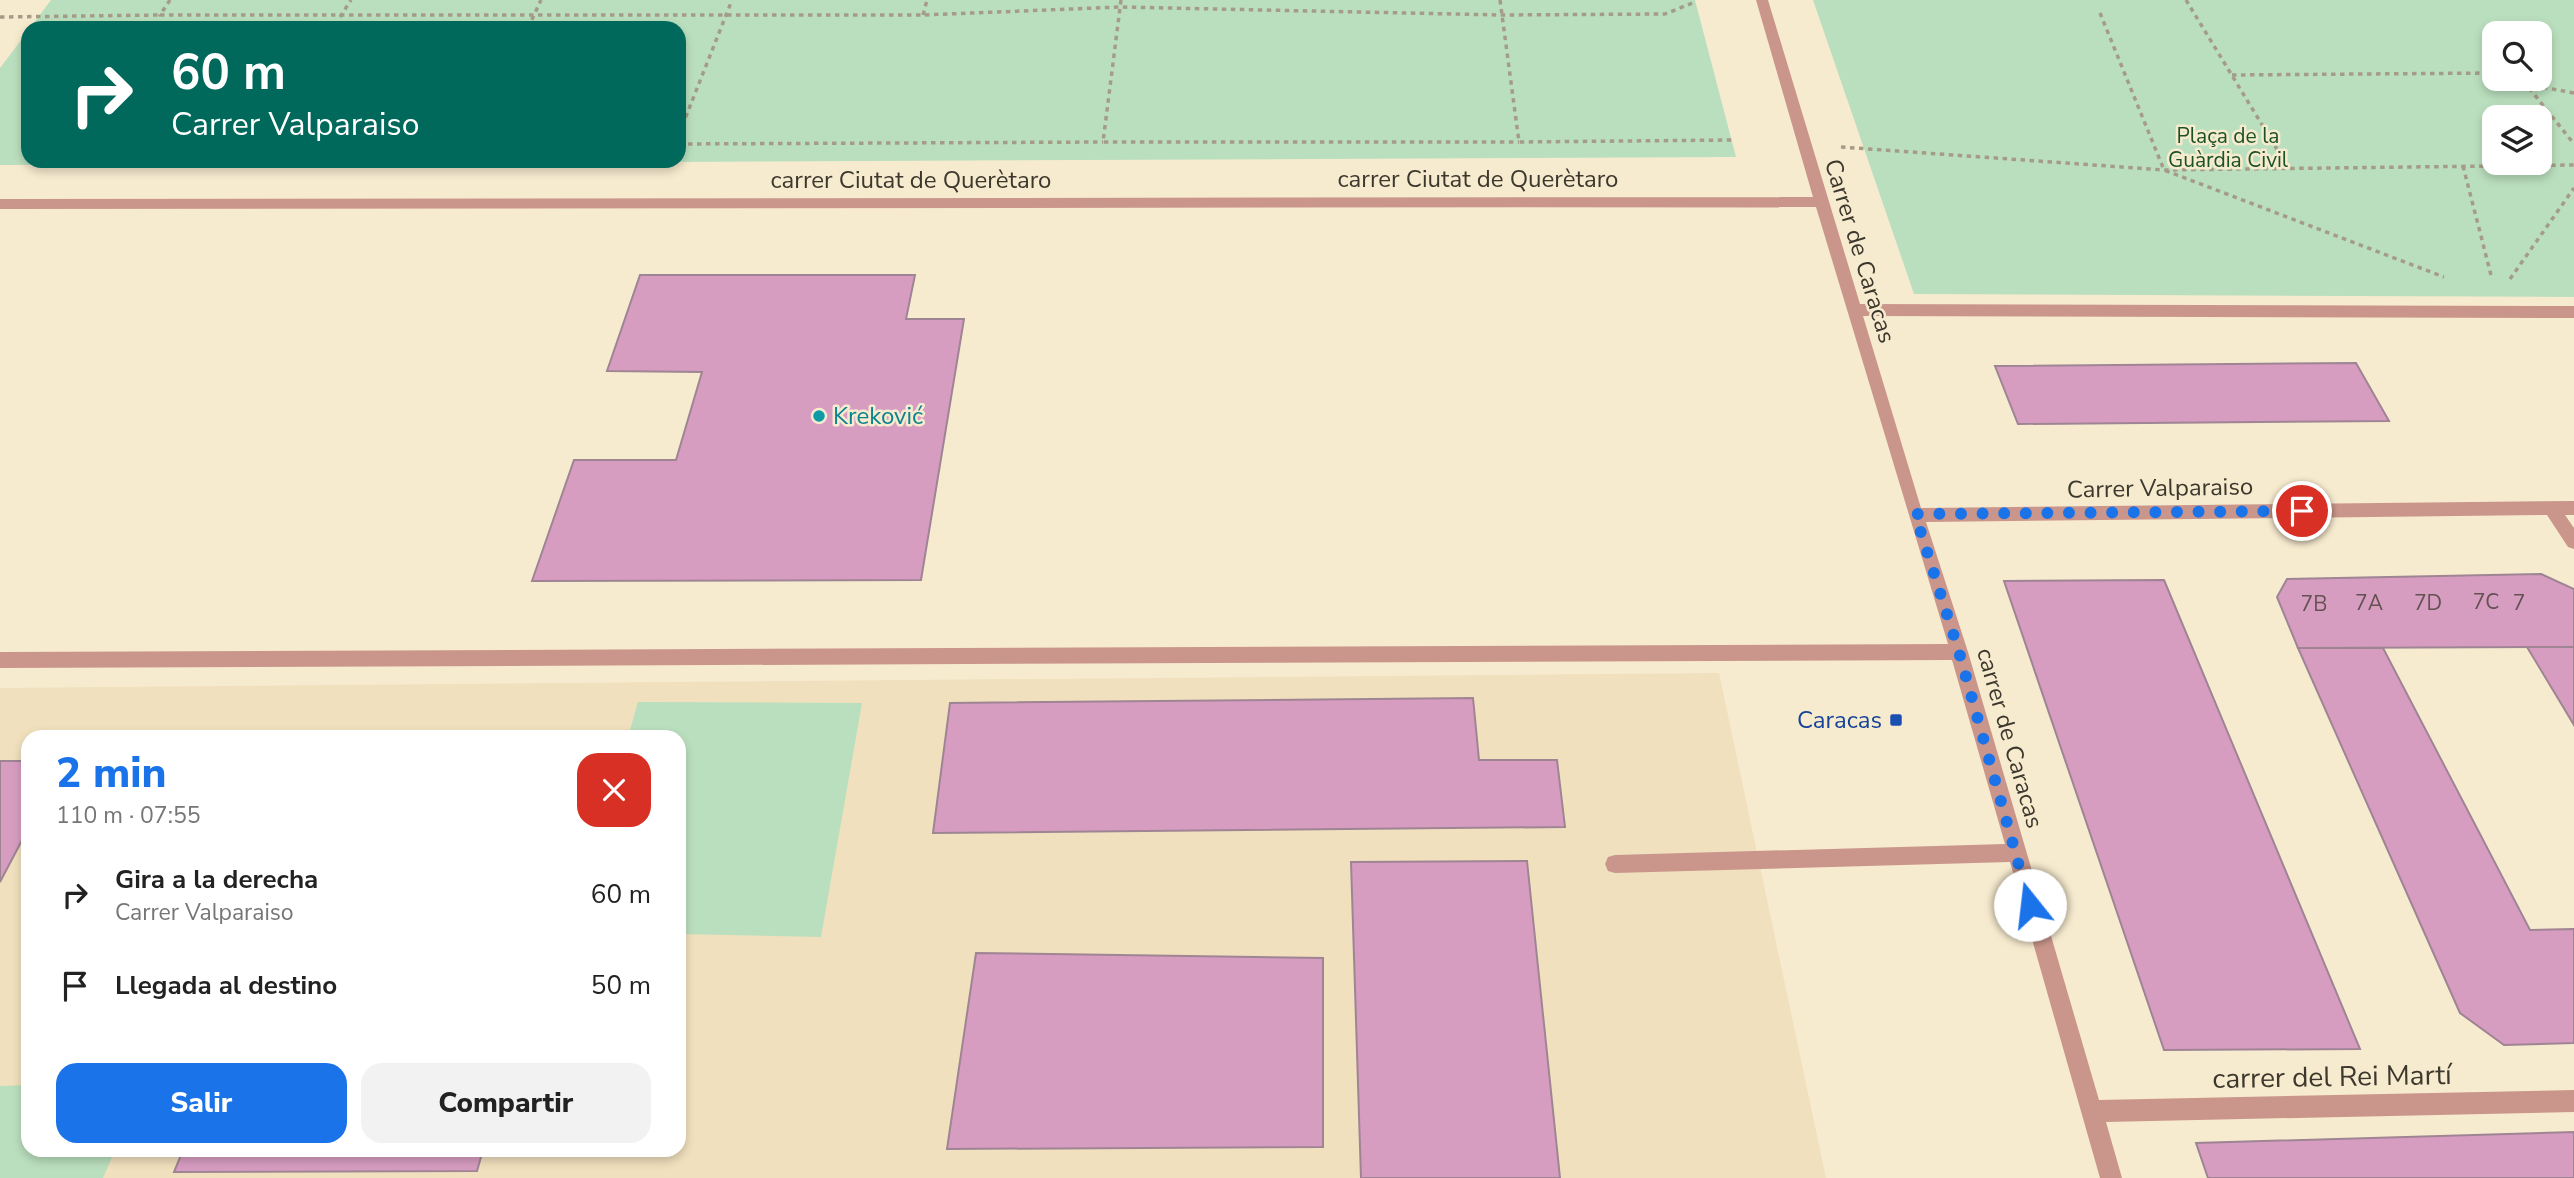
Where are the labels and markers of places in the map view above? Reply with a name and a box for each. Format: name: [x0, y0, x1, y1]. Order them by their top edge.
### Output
place label: Kreković: [833, 400, 923, 432]
marker: Kreković: [811, 408, 827, 424]
pin: [2272, 481, 2332, 541]
place label: Caracas: [1797, 704, 1882, 736]
marker: Caracas: [1888, 712, 1904, 728]

